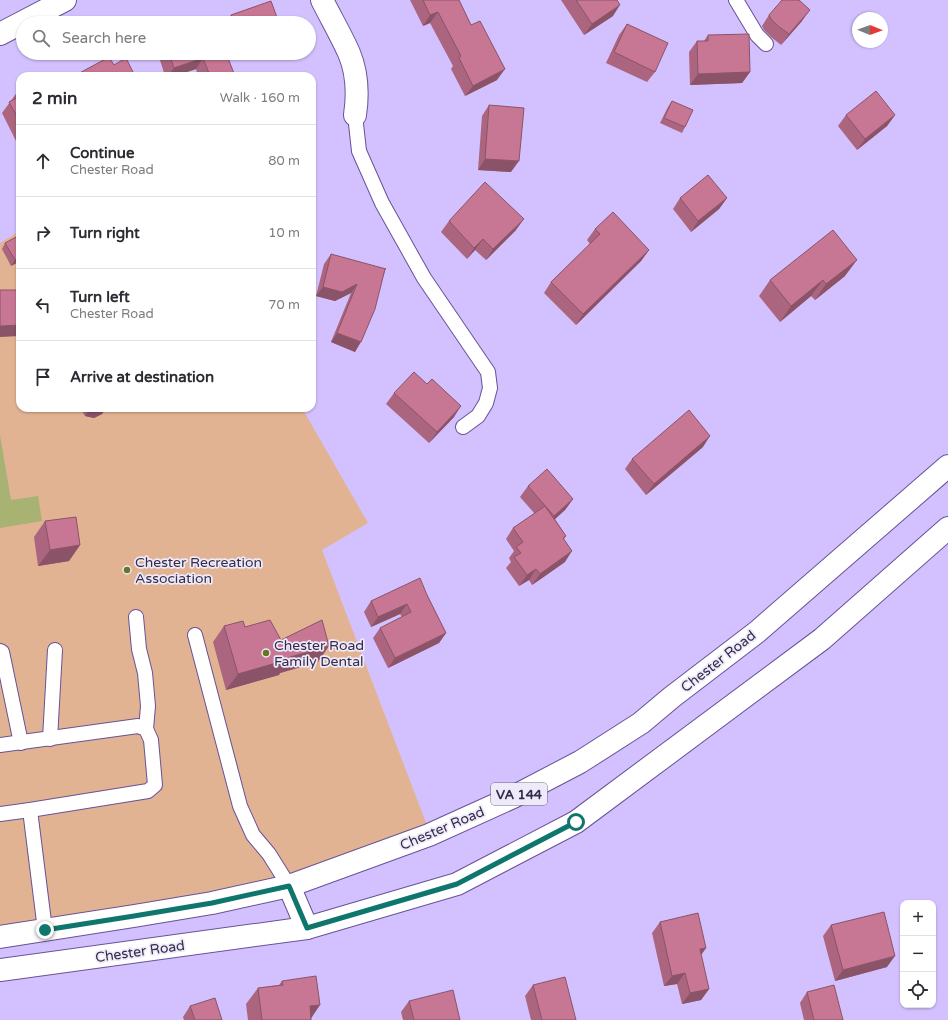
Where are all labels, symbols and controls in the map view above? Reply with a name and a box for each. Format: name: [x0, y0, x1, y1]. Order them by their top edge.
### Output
north arrow: [852, 12, 888, 48]
search box: [16, 16, 316, 60]
icon: search: [30, 27, 52, 49]
text: Search here: [62, 29, 146, 47]
text: 2 min: [32, 88, 77, 109]
text: Walk · 160 m: [220, 90, 300, 106]
text: Continue: [70, 144, 134, 162]
icon: ahead: [32, 150, 54, 172]
text: 80 m: [268, 153, 300, 169]
text: Chester Road: [70, 162, 154, 178]
icon: right: [32, 222, 54, 244]
text: Turn right: [70, 224, 140, 242]
text: 10 m: [268, 225, 300, 241]
text: Turn left: [70, 288, 130, 306]
icon: left: [32, 294, 54, 316]
text: 70 m: [268, 297, 300, 313]
text: Chester Road: [70, 306, 154, 322]
icon: arrive: [32, 366, 54, 388]
text: Arrive at destination: [70, 368, 214, 386]
place label: Chester Recreation Association: [135, 554, 262, 587]
marker: Chester Recreation Association: [122, 565, 132, 575]
street label: Chester Road: [678, 627, 759, 696]
place label: Chester Road Family Dental: [274, 637, 364, 670]
marker: Chester Road Family Dental: [261, 648, 271, 658]
road number: VA 144: [491, 783, 547, 805]
street label: Chester Road: [397, 803, 487, 854]
route start: [567, 813, 585, 831]
map controls: [900, 900, 936, 1008]
button: +: [900, 900, 936, 936]
route end: [36, 921, 54, 939]
button: −: [900, 936, 936, 972]
street label: Chester Road: [94, 937, 186, 966]
button: locate: [900, 972, 936, 1008]

